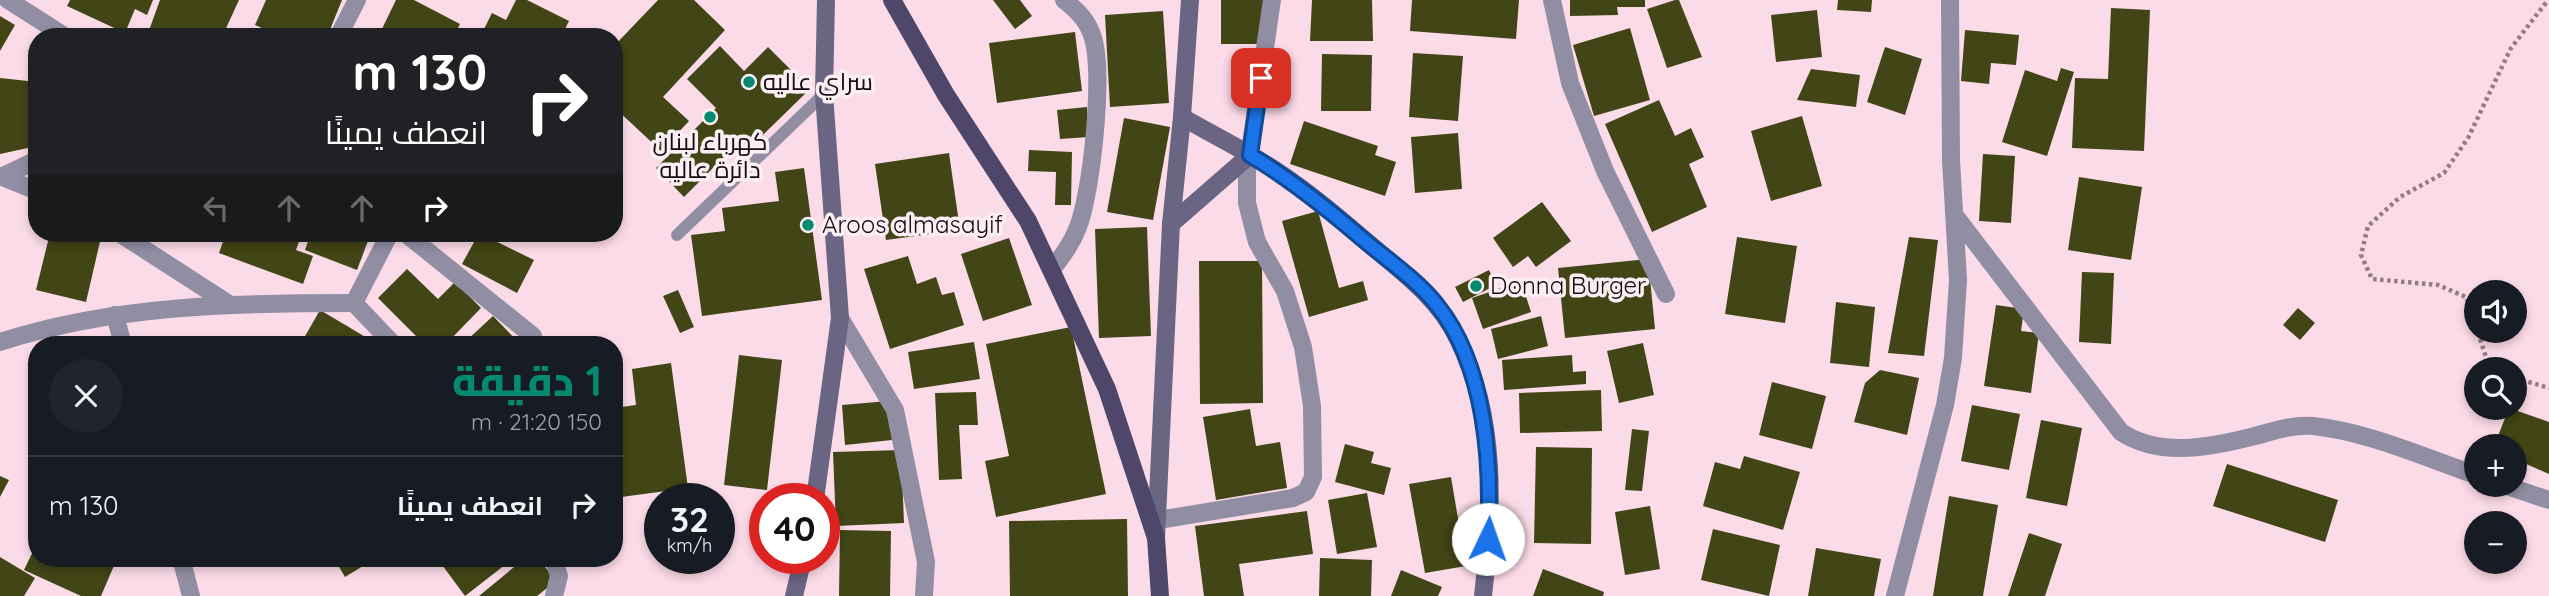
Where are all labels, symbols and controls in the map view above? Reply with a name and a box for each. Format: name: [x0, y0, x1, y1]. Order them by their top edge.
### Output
text: 130 m: [353, 41, 487, 102]
pin: [1231, 48, 1291, 108]
icon: right: [511, 56, 602, 147]
icon: arrive: [1242, 59, 1280, 97]
place label: سراي عاليه: [763, 66, 873, 100]
marker: سراي عاليه: [741, 74, 757, 90]
marker: كهرباء لبنان دائرة عاليه: [702, 109, 718, 125]
text: انعطف يمينًا: [325, 112, 487, 152]
place label: كهرباء لبنان دائرة عاليه: [653, 126, 767, 184]
icon: left: [197, 189, 235, 227]
icon: ahead: [270, 189, 308, 227]
icon: ahead: [343, 189, 381, 227]
icon: right: [416, 189, 454, 227]
place label: Aroos almasayif: [822, 209, 1003, 239]
marker: Aroos almasayif: [800, 217, 816, 233]
place label: Donna Burger: [1490, 270, 1646, 300]
marker: Donna Burger: [1468, 278, 1484, 294]
map controls: [2464, 280, 2527, 574]
button: sound: [2464, 280, 2527, 343]
text: 1 دقيقة: [452, 354, 602, 407]
button: search: [2464, 357, 2527, 420]
button: close: [49, 359, 123, 433]
text: 150 m · 21:20: [471, 407, 602, 436]
button: +: [2464, 434, 2527, 497]
speed limit sign: 40: [749, 483, 840, 574]
icon: right: [564, 486, 602, 524]
text: 130 m: [49, 489, 119, 522]
text: انعطف يمينًا: [397, 489, 543, 522]
text: 32: [670, 497, 709, 541]
position arrow: [1451, 502, 1525, 576]
button: −: [2464, 511, 2527, 574]
text: km/h: [667, 534, 712, 557]

